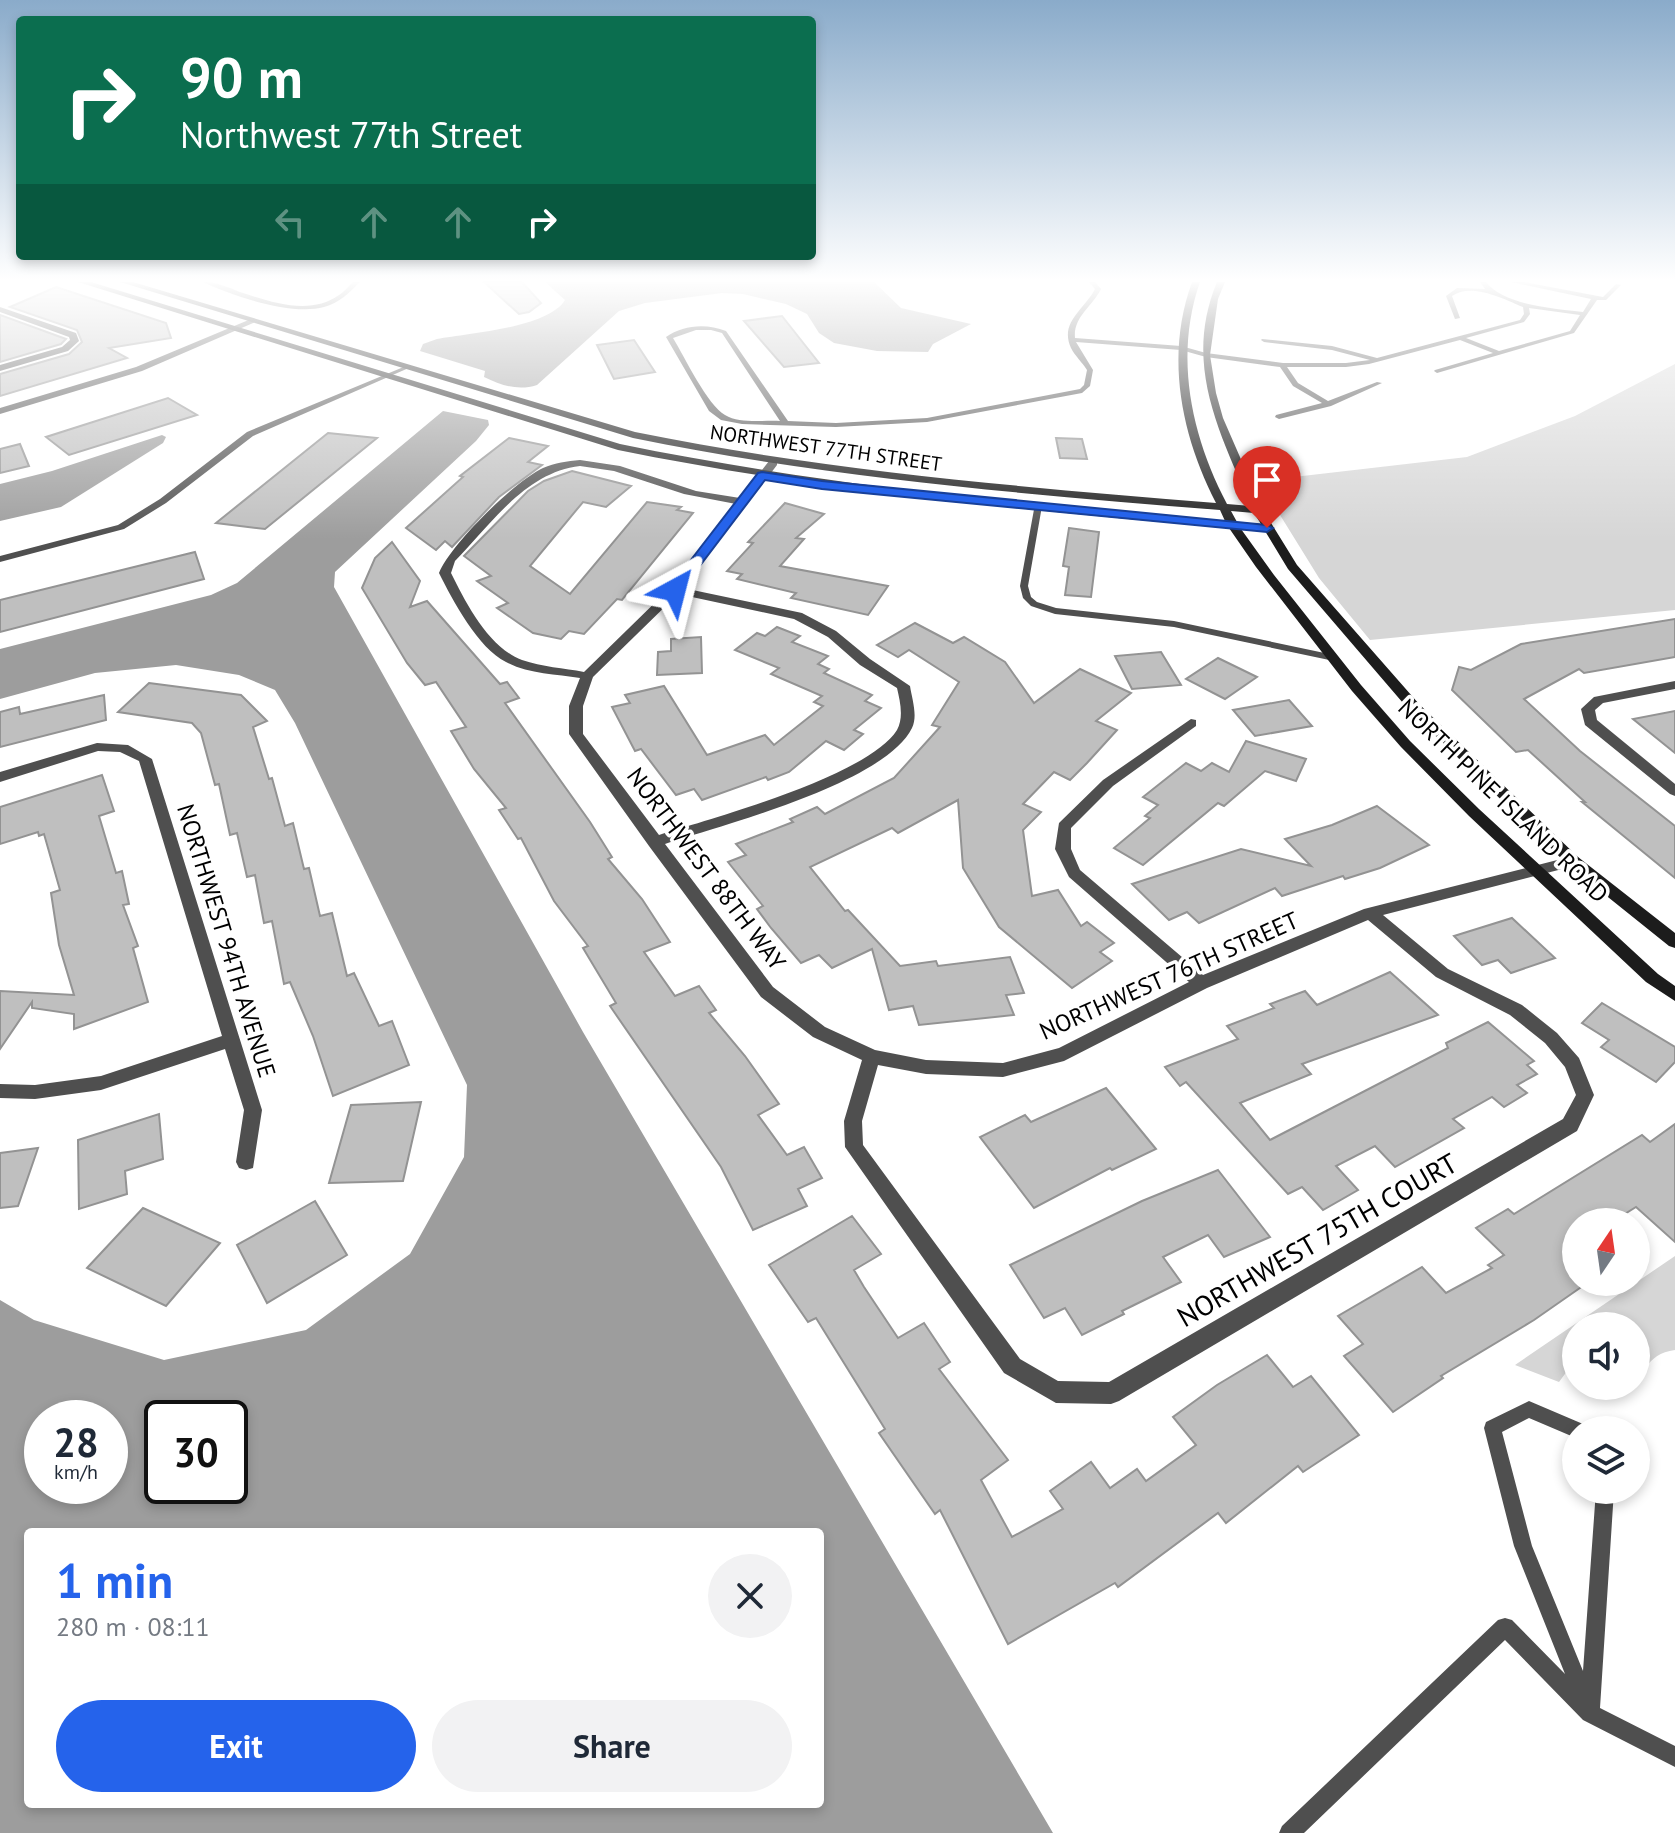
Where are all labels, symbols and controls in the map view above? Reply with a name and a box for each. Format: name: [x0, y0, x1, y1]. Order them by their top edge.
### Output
text: 90 m: [180, 41, 303, 113]
icon: right: [48, 48, 152, 152]
text: Northwest 77th Street: [180, 111, 522, 158]
icon: left: [268, 200, 312, 244]
icon: ahead: [352, 200, 396, 244]
icon: ahead: [436, 200, 480, 244]
icon: right: [520, 200, 564, 244]
street label: NORTHWEST 77TH STREET: [708, 419, 944, 477]
pin: [1233, 446, 1301, 528]
icon: arrive: [1245, 458, 1289, 502]
position arrow: [633, 548, 717, 632]
street label: NORTH PINE ISLAND ROAD: [1392, 692, 1615, 909]
street label: NORTHWEST 88TH WAY: [620, 761, 793, 977]
street label: NORTHWEST 94TH AVENUE: [170, 800, 283, 1081]
street label: NORTHWEST 76TH STREET: [1034, 904, 1303, 1047]
street label: NORTHWEST 75TH COURT: [1170, 1144, 1464, 1335]
north arrow: [1562, 1208, 1650, 1296]
map controls: [1562, 1208, 1650, 1504]
button: sound: [1562, 1312, 1650, 1400]
speed limit sign: 30: [144, 1400, 248, 1504]
text: 28: [53, 1416, 99, 1468]
button: layers: [1562, 1416, 1650, 1504]
text: km/h: [54, 1459, 98, 1485]
text: 1 min: [56, 1549, 173, 1611]
button: close: [708, 1554, 792, 1638]
text: 280 m · 08:11: [56, 1610, 210, 1643]
button: Exit: [56, 1700, 416, 1792]
button: Share: [432, 1700, 792, 1792]

